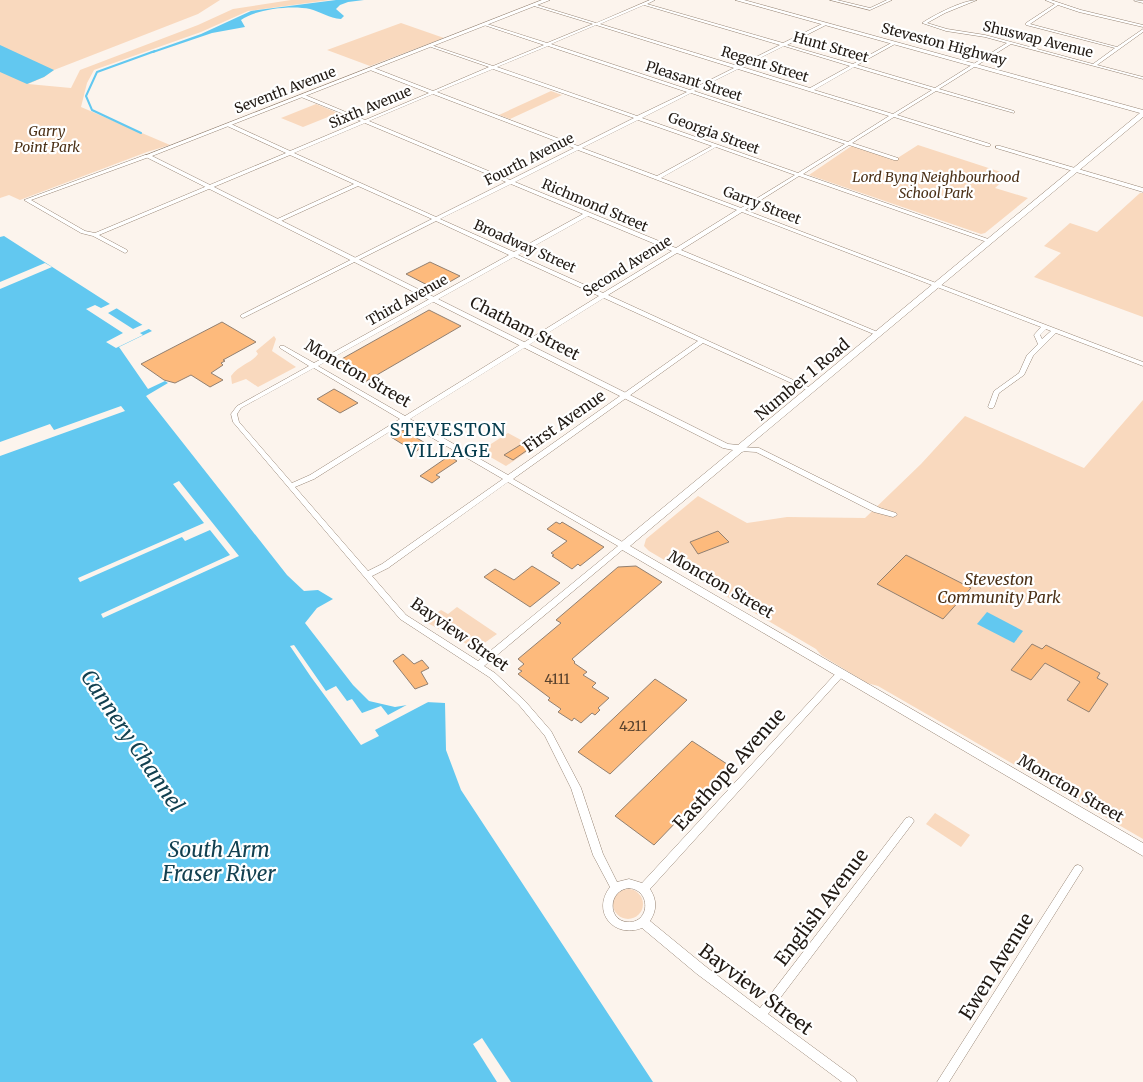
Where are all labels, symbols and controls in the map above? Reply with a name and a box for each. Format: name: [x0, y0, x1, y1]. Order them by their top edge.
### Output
street label: Shuswap Avenue: [981, 17, 1095, 61]
street label: Steveston Highway: [879, 19, 1009, 70]
street label: Hunt Street: [791, 28, 871, 66]
street label: Regent Street: [719, 42, 811, 86]
street label: Pleasant Street: [643, 57, 745, 105]
street label: Seventh Avenue: [232, 62, 338, 118]
street label: Sixth Avenue: [326, 81, 414, 133]
street label: Georgia Street: [666, 108, 763, 158]
park label: Garry Point Park: [14, 122, 80, 156]
street label: Fourth Avenue: [481, 129, 577, 189]
park label: Lord Byng Neighbourhood School Park: [852, 168, 1020, 202]
street label: Richmond Street: [539, 175, 651, 236]
street label: Garry Street: [720, 182, 804, 228]
street label: Broadway Street: [471, 215, 579, 277]
street label: Second Avenue: [579, 232, 675, 300]
street label: Third Avenue: [363, 270, 451, 330]
street label: Chatham Street: [467, 292, 584, 365]
street label: Number 1 Road: [751, 334, 854, 424]
street label: Moncton Street: [301, 335, 415, 412]
street label: First Avenue: [519, 385, 609, 457]
district label: STEVESTON VILLAGE: [389, 418, 507, 462]
street label: Moncton Street: [664, 546, 778, 623]
park label: Steveston Community Park: [937, 569, 1061, 607]
street label: Bayview Street: [407, 593, 514, 676]
water label: Cannery Channel: [75, 664, 190, 817]
house number: 4111: [544, 670, 570, 688]
street label: Easthope Avenue: [668, 703, 790, 835]
house number: 4211: [619, 717, 647, 735]
street label: Moncton Street: [1014, 750, 1128, 827]
water label: South Arm Fraser River: [161, 836, 276, 887]
street label: English Avenue: [769, 844, 873, 970]
street label: Ewen Avenue: [954, 908, 1038, 1024]
street label: Bayview Street: [694, 938, 818, 1040]

